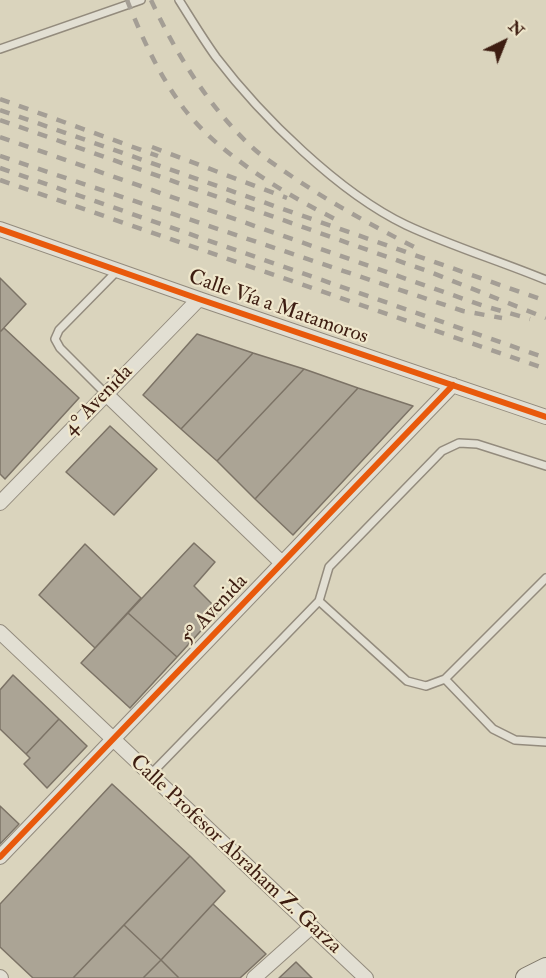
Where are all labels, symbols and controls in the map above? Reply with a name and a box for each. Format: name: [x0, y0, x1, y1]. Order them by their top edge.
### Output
north arrow: [474, 12, 534, 72]
text: N: [504, 17, 528, 41]
street label: Calle Vía a Matamoros: [185, 265, 371, 351]
street label: 4° Avenida: [59, 360, 139, 442]
street label: 5° Avenida: [176, 570, 254, 650]
street label: Calle Profesor Abraham Z. Garza: [124, 750, 346, 960]

